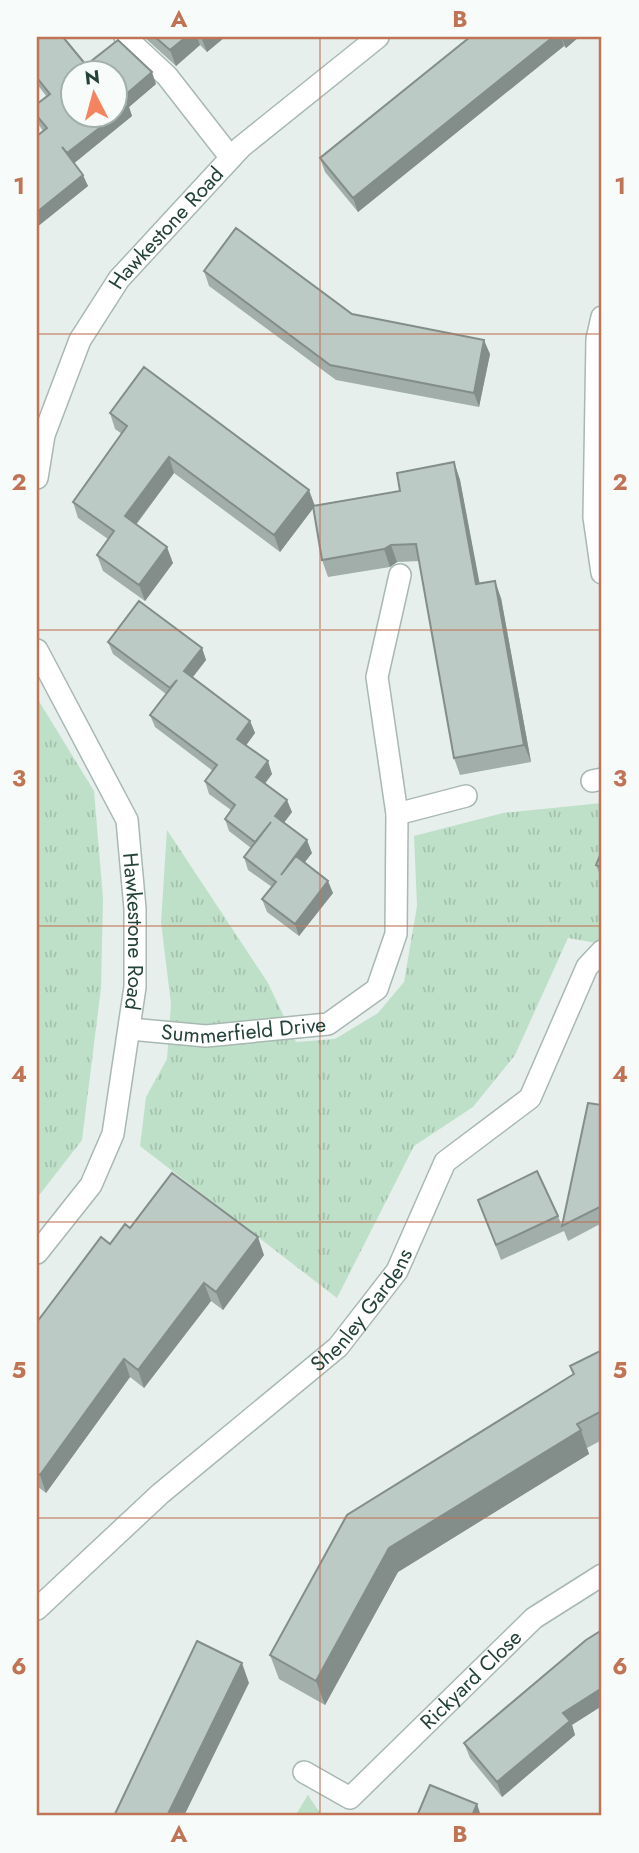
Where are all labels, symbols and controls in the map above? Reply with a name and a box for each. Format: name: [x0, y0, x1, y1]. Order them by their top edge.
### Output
text: A: [170, 2, 188, 36]
text: B: [452, 2, 468, 36]
north arrow: [60, 60, 130, 130]
text: N: [83, 63, 101, 92]
street label: Hawkestone Road: [101, 160, 231, 295]
text: 1: [13, 169, 25, 203]
text: 1: [614, 169, 626, 203]
text: 2: [11, 465, 27, 499]
text: 2: [612, 465, 628, 499]
text: 3: [12, 761, 26, 795]
text: 3: [613, 761, 627, 795]
street label: Hawkestone Road: [115, 851, 150, 1012]
street label: Summerfield Drive: [160, 1009, 328, 1052]
text: 4: [11, 1057, 27, 1091]
text: 4: [612, 1057, 628, 1091]
street label: Shenley Gardens: [304, 1244, 420, 1379]
text: 5: [12, 1353, 26, 1387]
text: 5: [613, 1353, 627, 1387]
street label: Rickyard Close: [413, 1623, 529, 1736]
text: 6: [11, 1649, 27, 1683]
text: 6: [612, 1649, 628, 1683]
text: A: [170, 1817, 188, 1851]
text: B: [452, 1817, 468, 1851]

